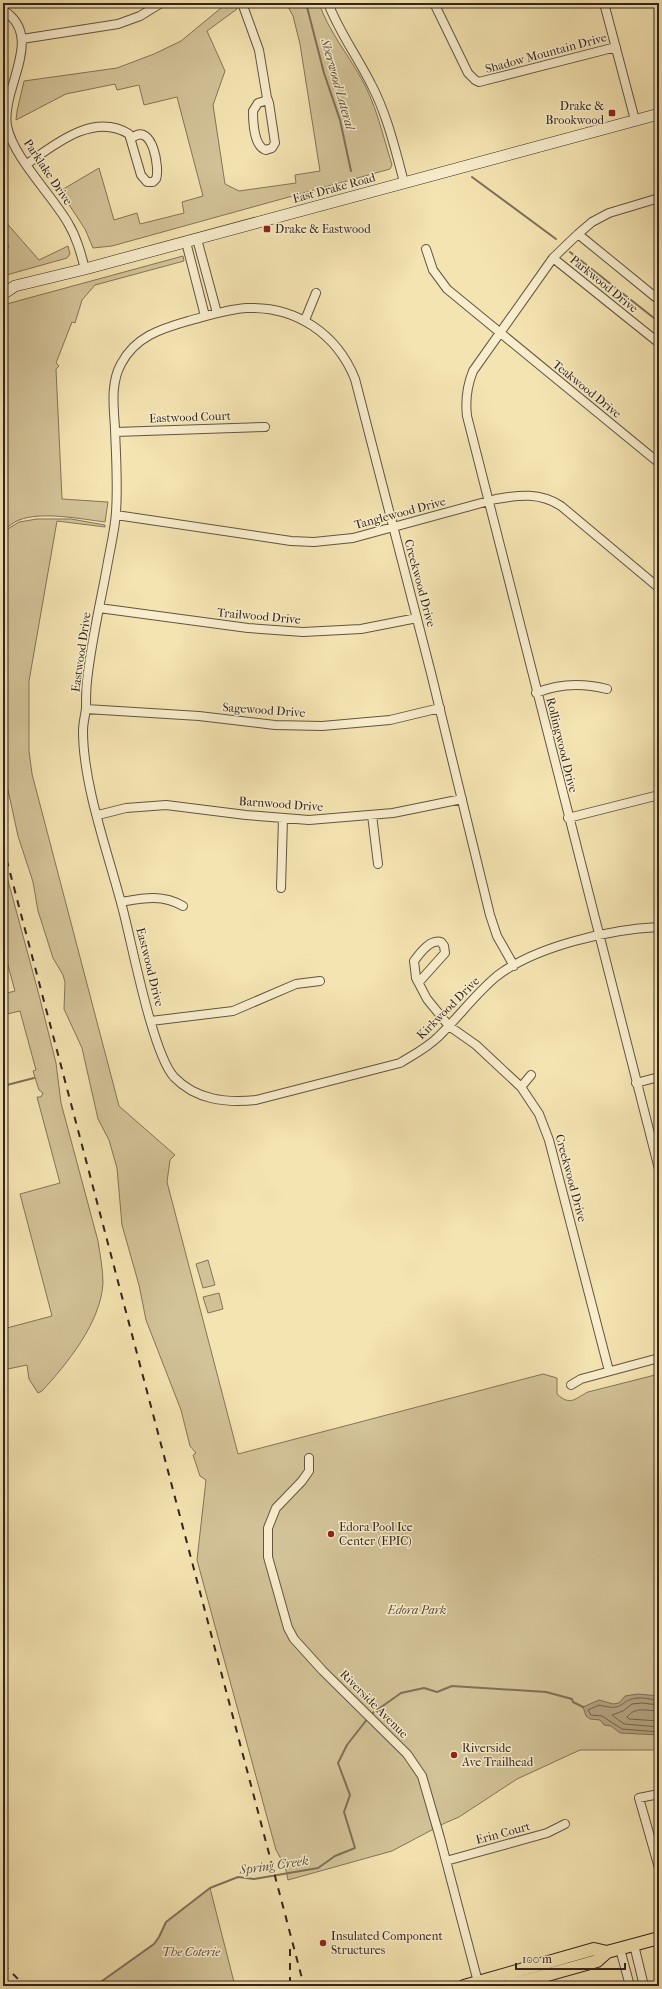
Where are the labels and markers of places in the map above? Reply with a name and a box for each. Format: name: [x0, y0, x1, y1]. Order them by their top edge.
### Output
place label: Drake & Brookwood: [545, 99, 604, 127]
marker: Drake & Brookwood: [607, 108, 617, 118]
place label: Drake & Eastwood: [275, 222, 371, 236]
marker: Drake & Eastwood: [262, 224, 272, 234]
place label: Edora Pool Ice Center (EPIC): [339, 1520, 413, 1548]
marker: Edora Pool Ice Center (EPIC): [326, 1529, 336, 1539]
place label: Riverside Ave Trailhead: [461, 1741, 534, 1769]
marker: Riverside Ave Trailhead: [449, 1750, 459, 1760]
place label: Insulated Component Structures: [331, 1929, 443, 1957]
marker: Insulated Component Structures: [318, 1938, 328, 1948]

